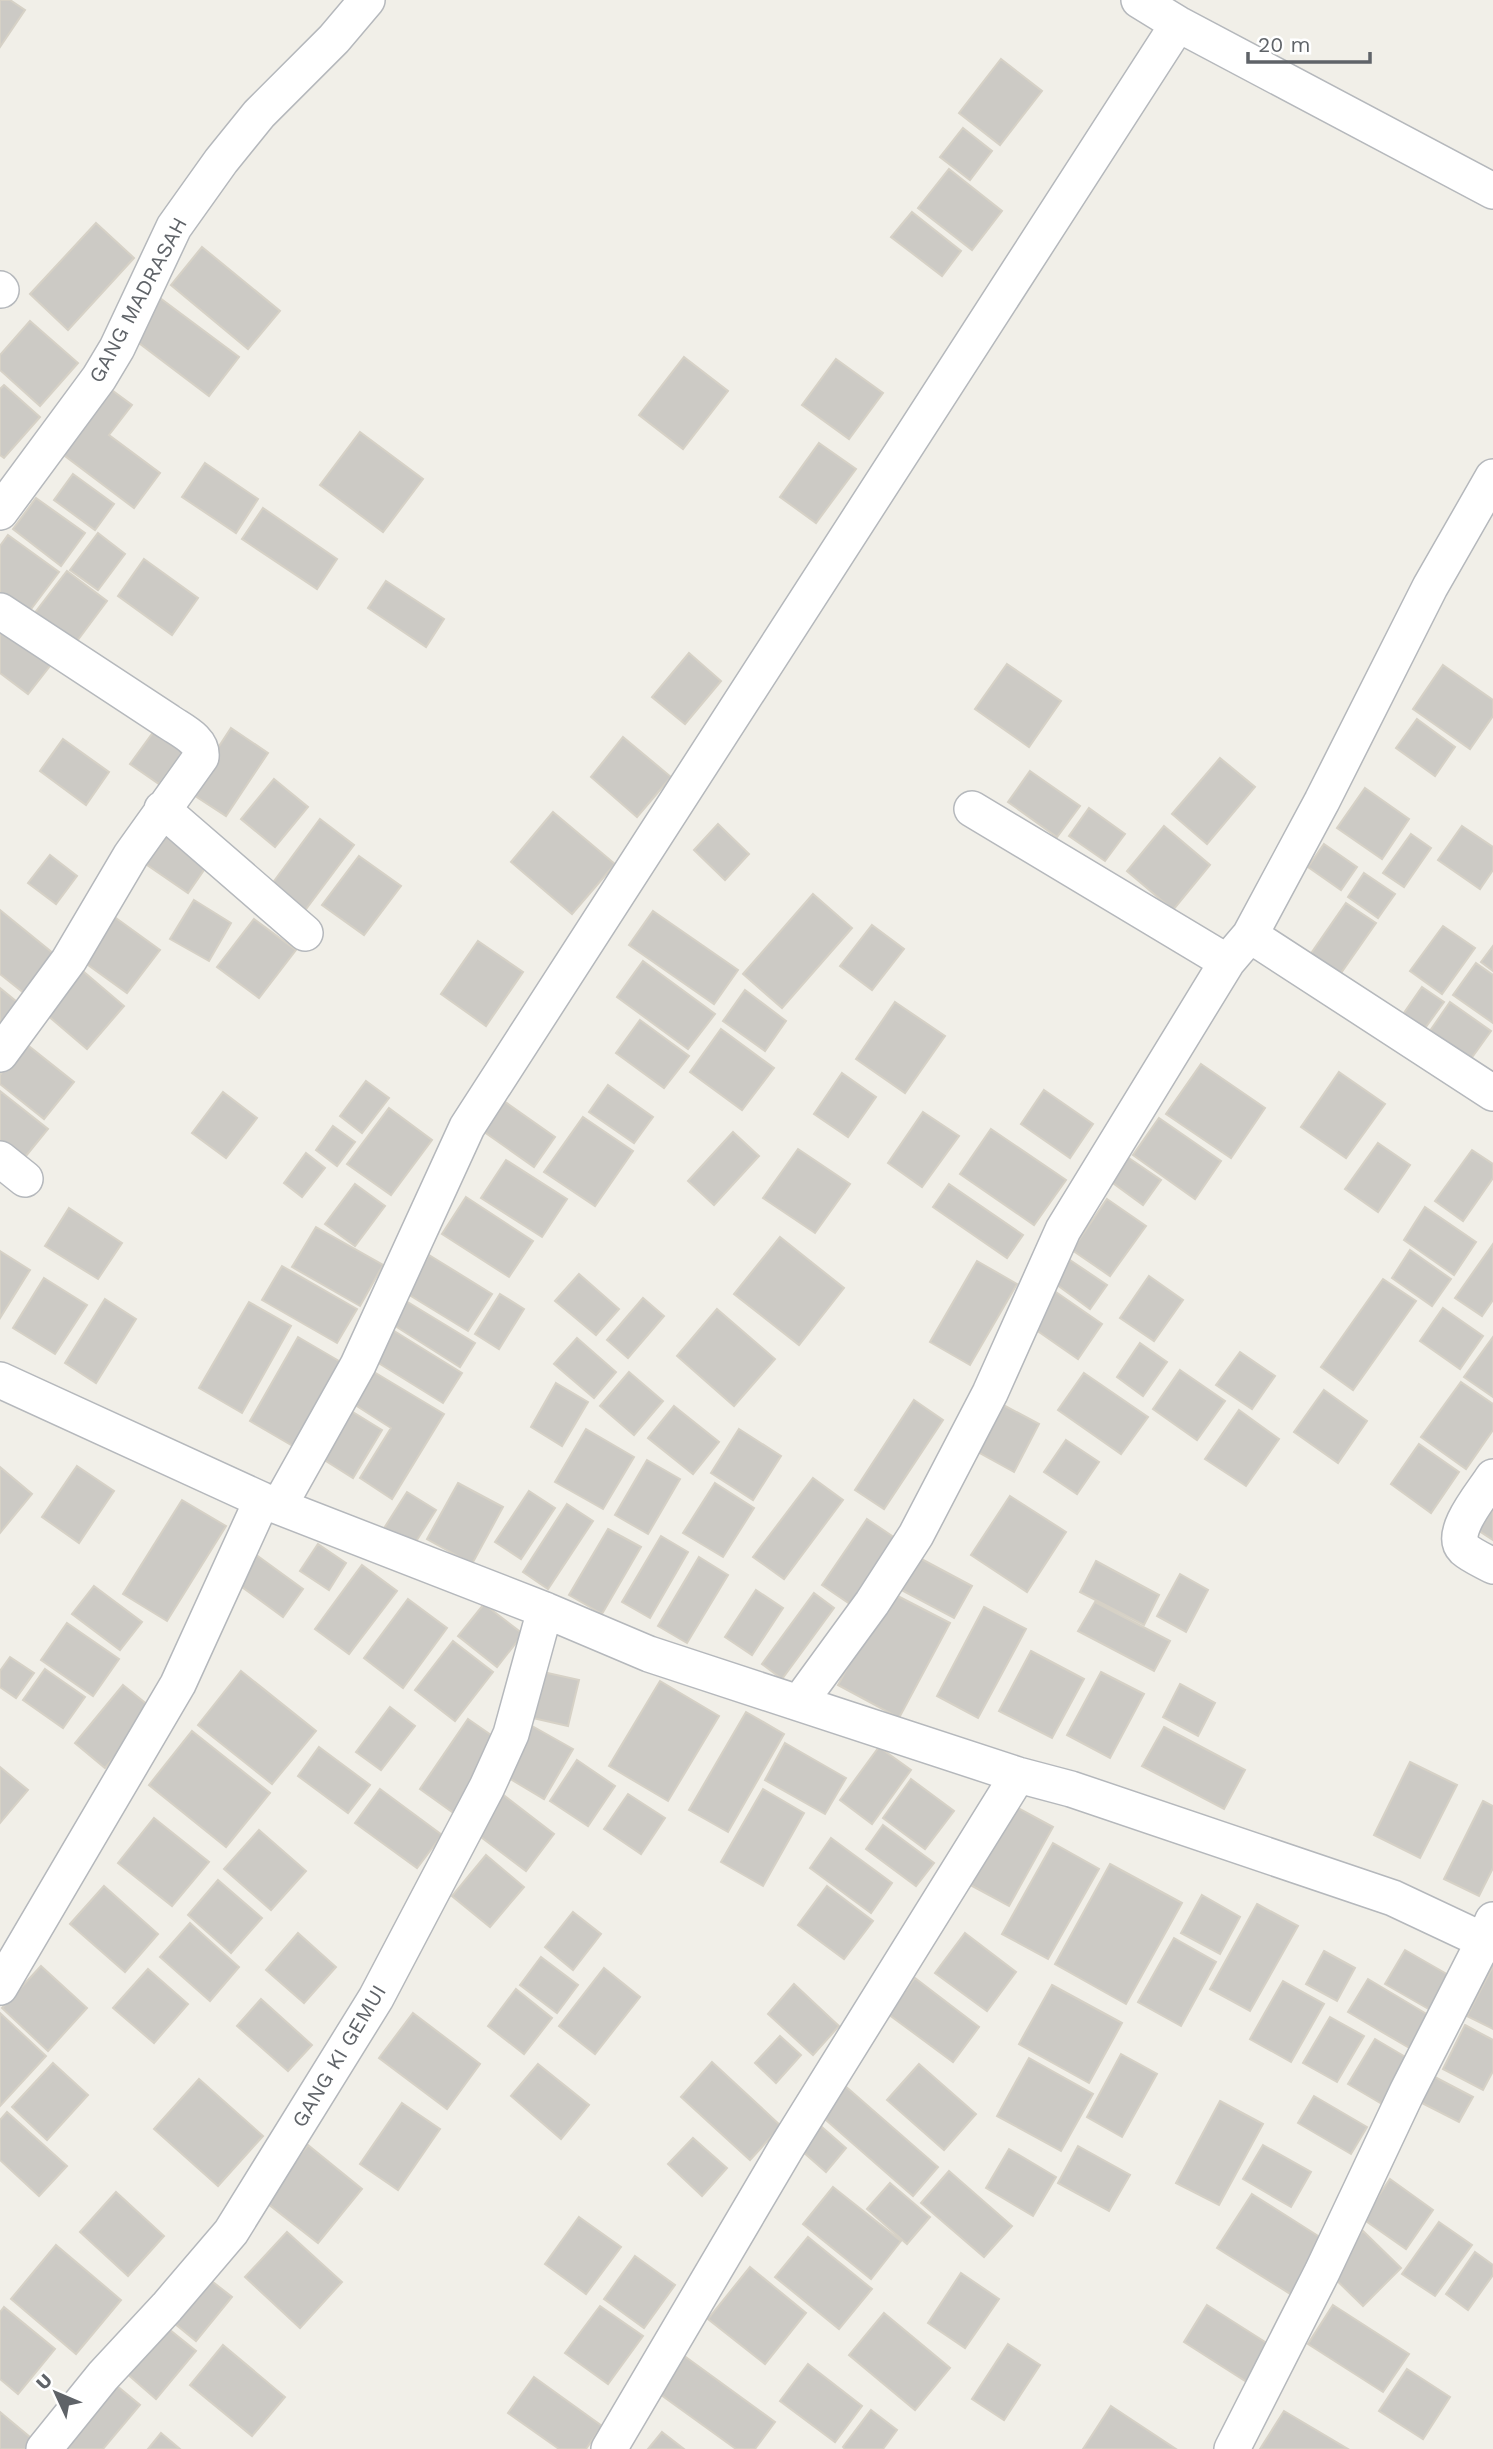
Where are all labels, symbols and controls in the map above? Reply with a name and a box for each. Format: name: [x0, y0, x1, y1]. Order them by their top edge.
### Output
scale bar: [1248, 21, 1370, 65]
text: 20 m: [1258, 32, 1310, 57]
street label: GANG MADRASAH: [83, 213, 192, 387]
street label: GANG KI GEMUI: [286, 1980, 391, 2131]
north arrow: [21, 2358, 91, 2428]
text: U: [31, 2369, 57, 2394]

